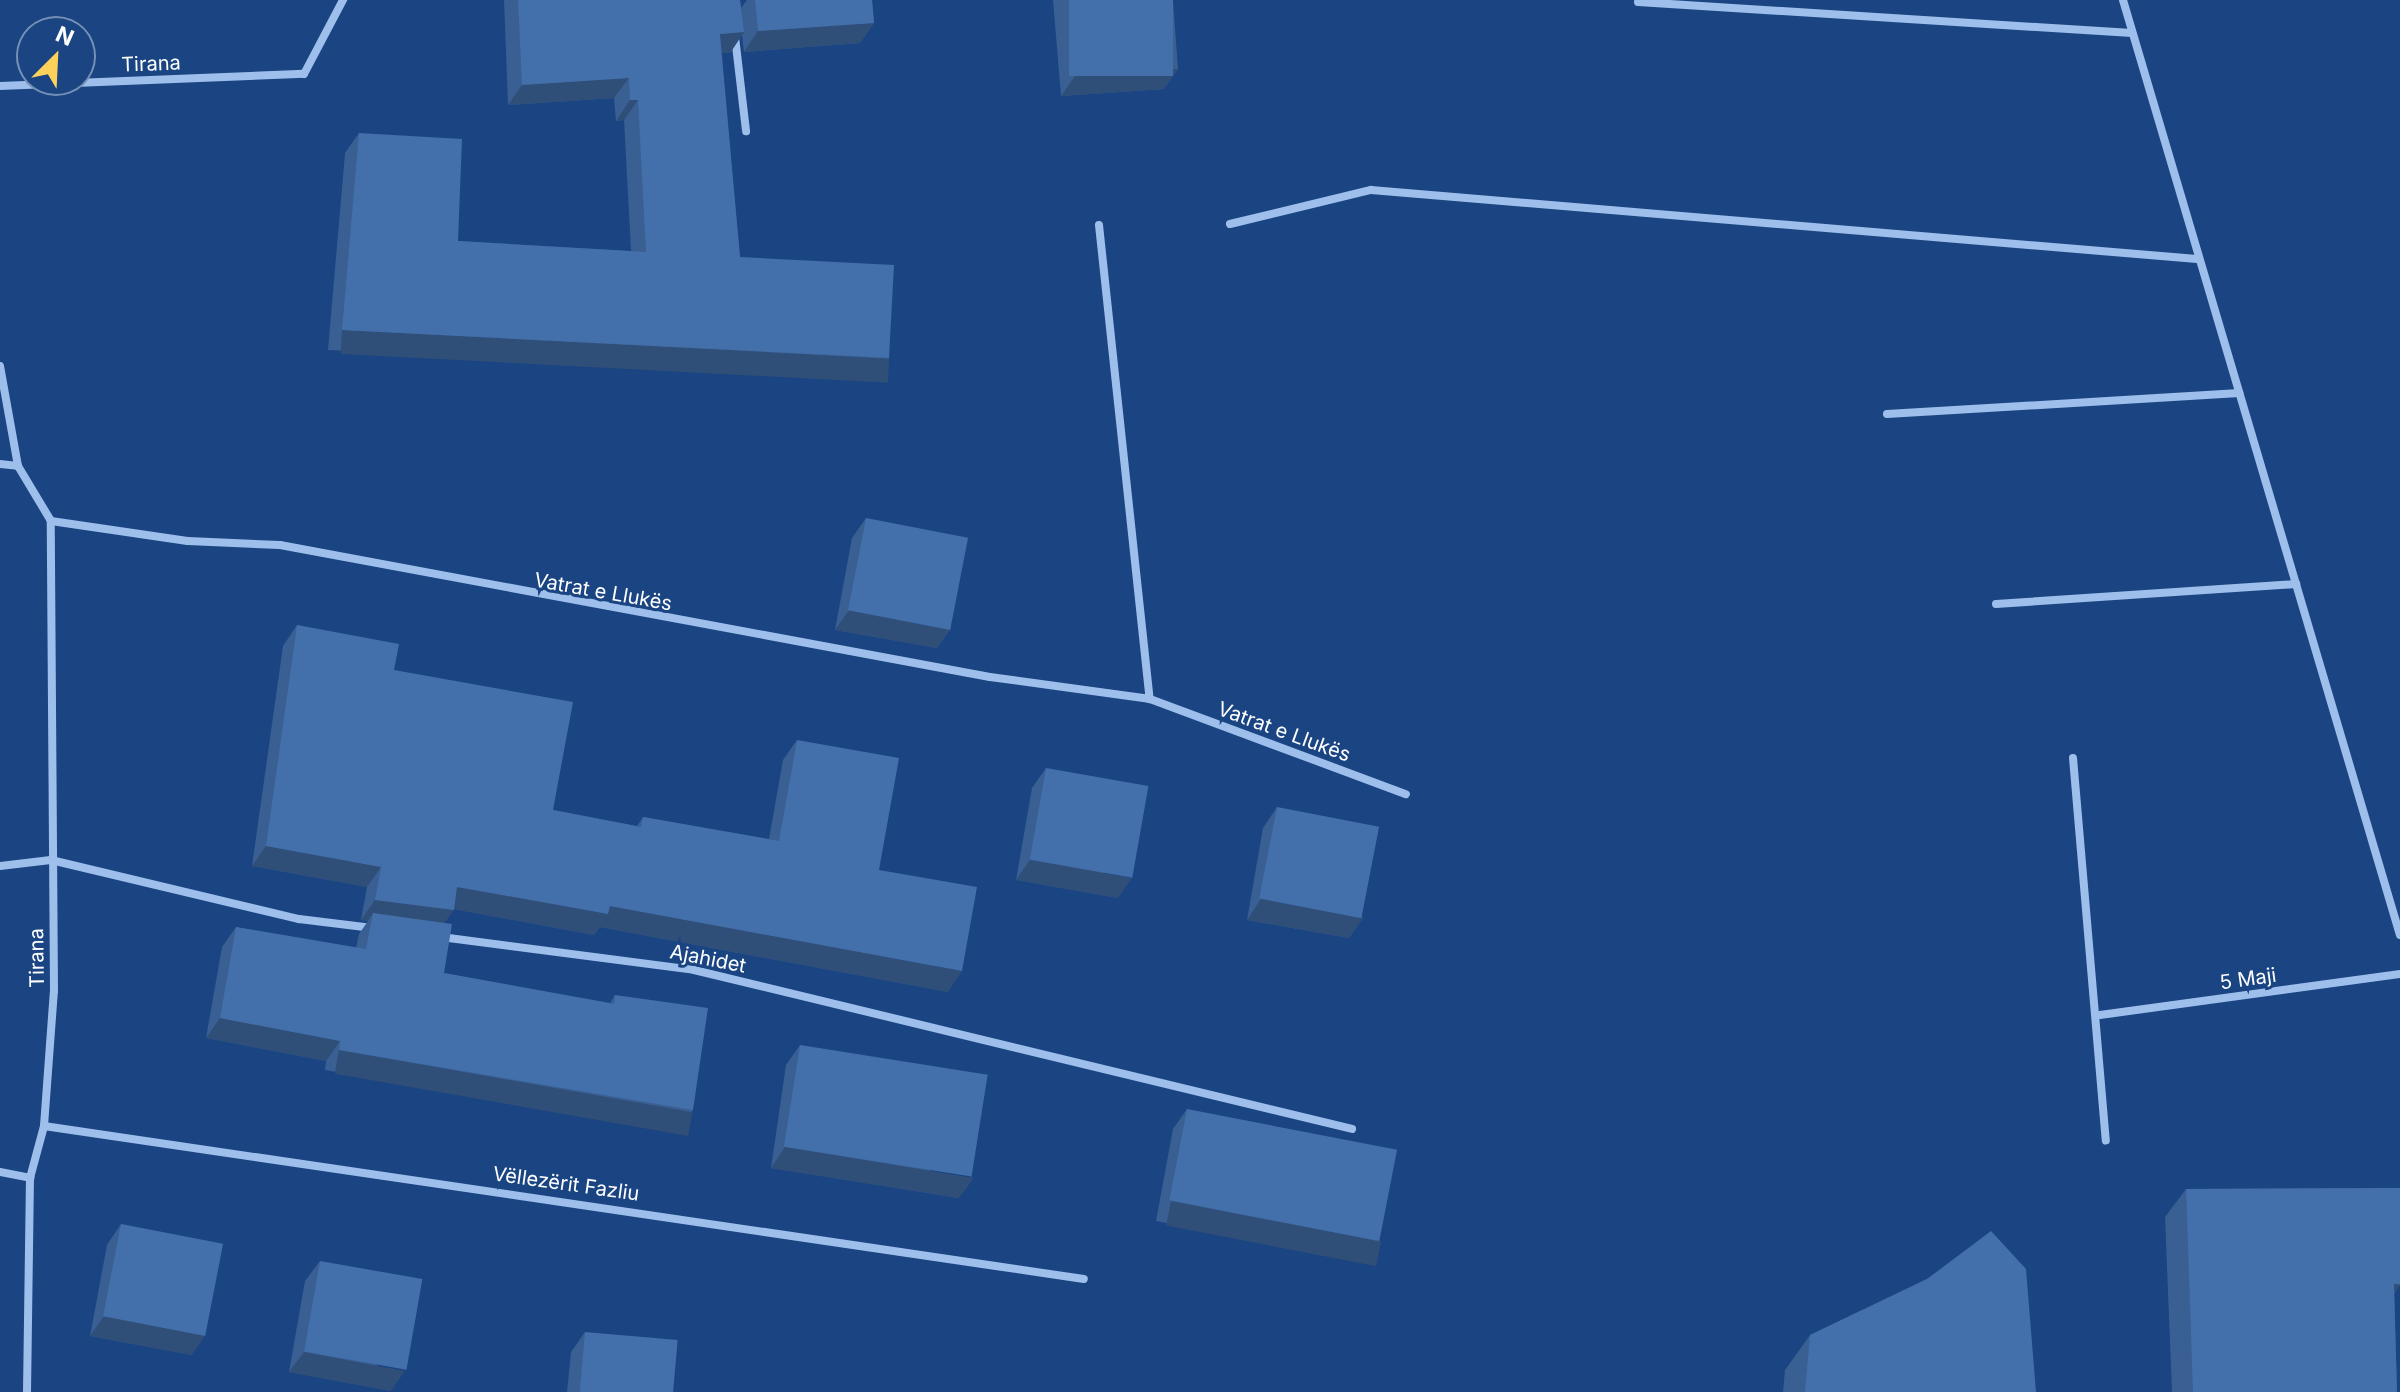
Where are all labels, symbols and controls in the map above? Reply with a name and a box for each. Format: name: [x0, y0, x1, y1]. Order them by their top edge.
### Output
north arrow: [16, 16, 96, 96]
text: N: [52, 21, 78, 51]
street label: Tirana: [121, 51, 181, 77]
street label: Vatrat e Llukës: [532, 568, 674, 616]
street label: Vatrat e Llukës: [1214, 697, 1354, 767]
street label: Tirana: [24, 928, 50, 988]
street label: Ajahidet: [668, 940, 748, 978]
street label: 5 Maji: [2218, 963, 2278, 995]
street label: Vëllezërit Fazliu: [491, 1162, 641, 1206]

